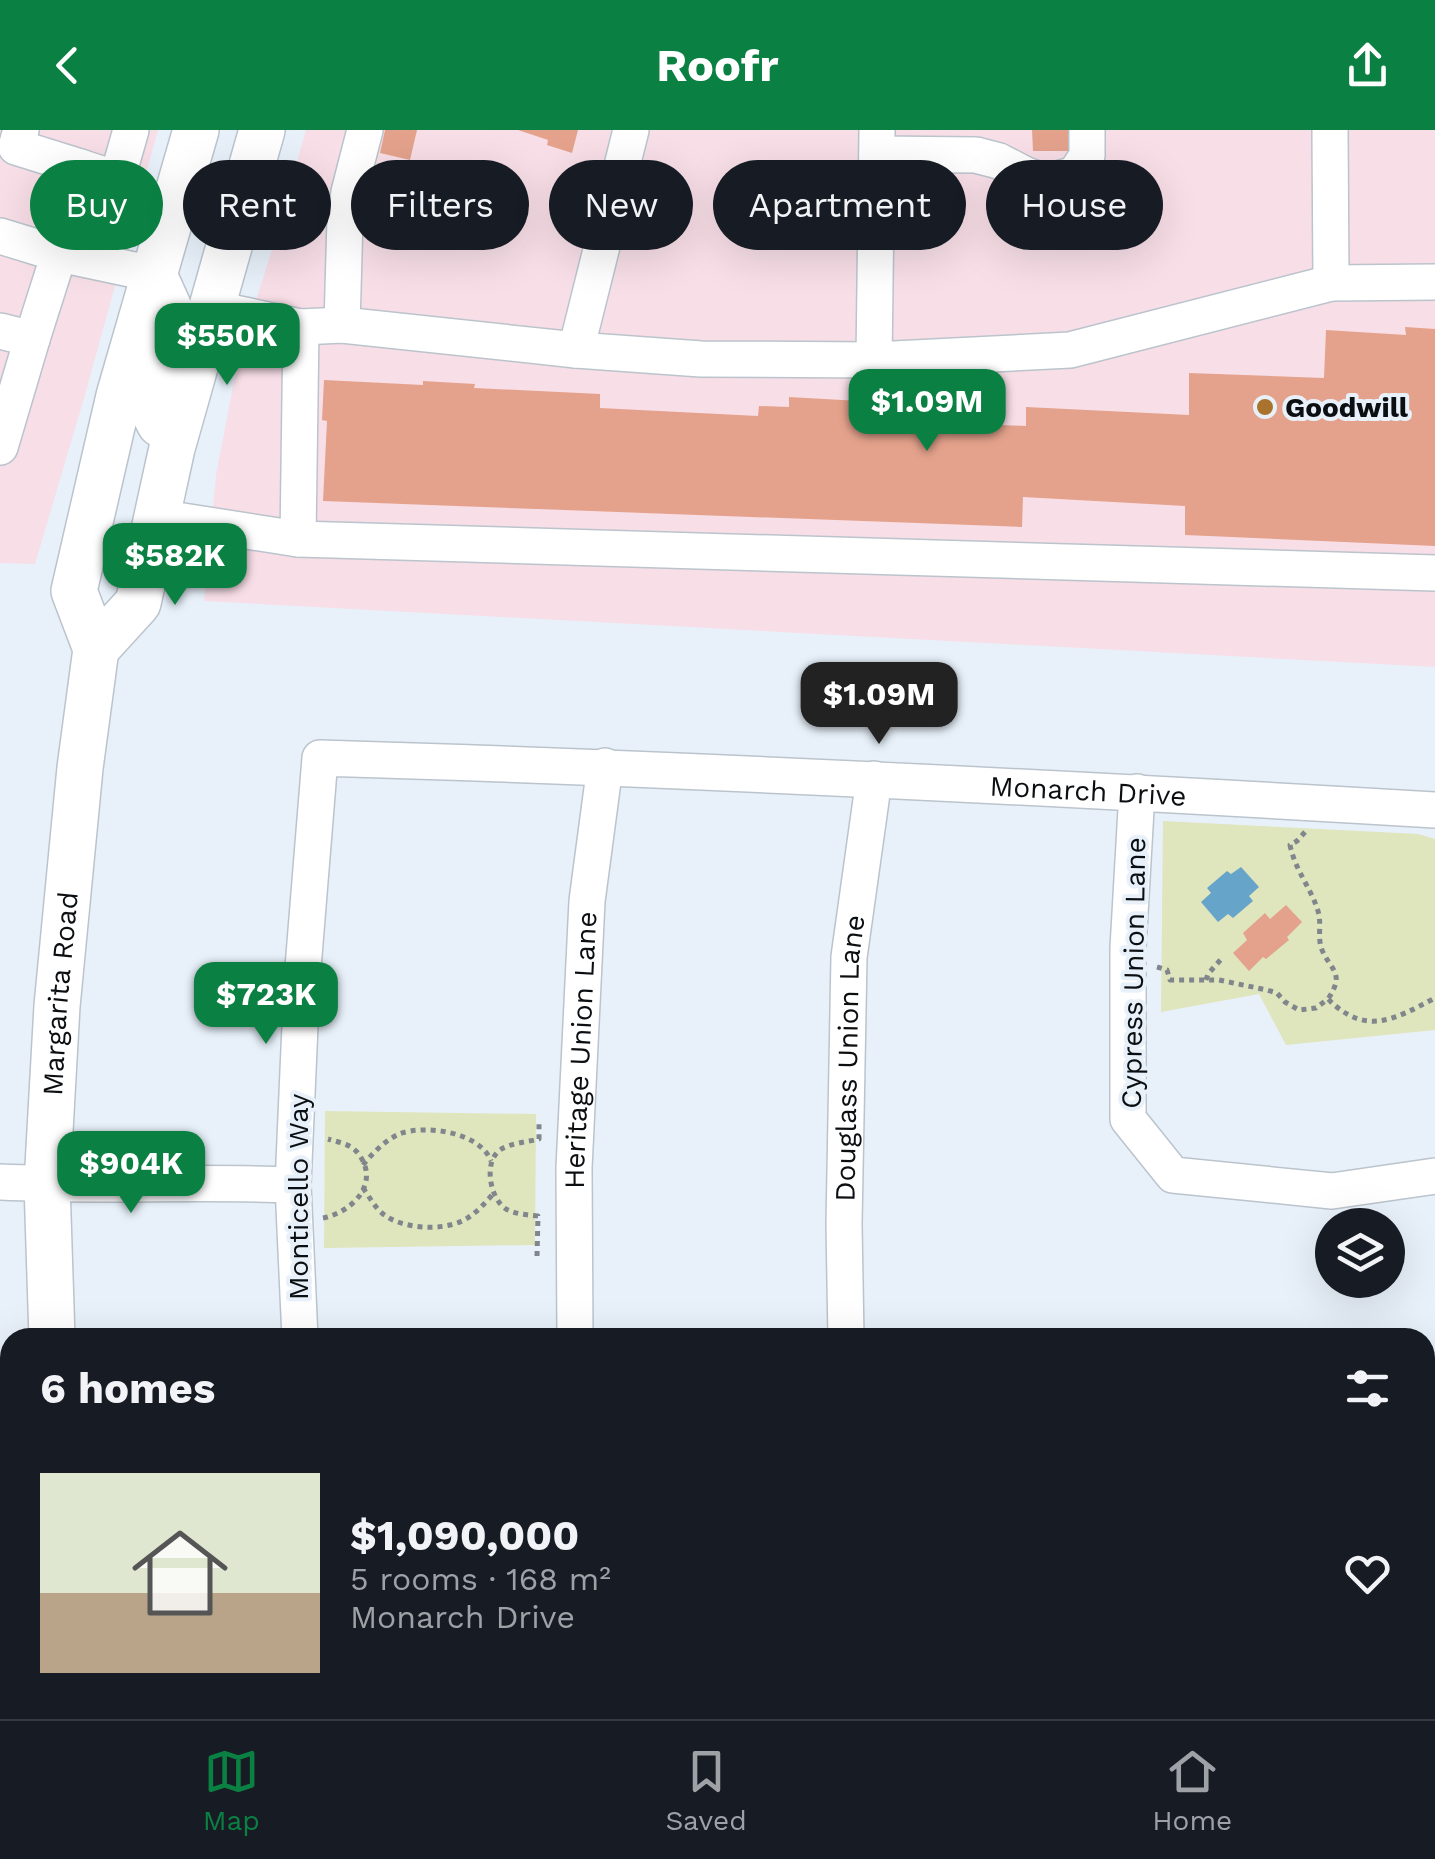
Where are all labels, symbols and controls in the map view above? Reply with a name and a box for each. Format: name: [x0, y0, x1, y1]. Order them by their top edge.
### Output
icon: back: [40, 38, 95, 93]
icon: share: [1340, 38, 1395, 93]
text: Roofr: [656, 39, 779, 92]
chip: Buy: [30, 160, 163, 250]
chip: Rent: [183, 160, 331, 250]
chip: Filters: [351, 160, 529, 250]
chip: New: [549, 160, 693, 250]
chip: Apartment: [713, 160, 966, 250]
chip: House: [986, 160, 1163, 250]
pin: $550K: [157, 303, 297, 388]
text: $550K: [177, 316, 277, 354]
pin: $1.09M: [846, 369, 1008, 454]
text: $1.09M: [871, 382, 983, 420]
place label: Goodwill: [1285, 391, 1409, 424]
marker: Goodwill: [1254, 396, 1276, 418]
pin: $582K: [105, 523, 245, 608]
text: $582K: [125, 536, 225, 574]
pin: $1.09M: [798, 662, 960, 747]
text: $1.09M: [823, 675, 935, 713]
street label: Monarch Drive: [989, 769, 1187, 813]
street label: Cypress Union Lane: [1115, 837, 1152, 1109]
street label: Margarita Road: [36, 890, 85, 1097]
street label: Heritage Union Lane: [558, 911, 603, 1189]
street label: Douglass Union Lane: [828, 913, 872, 1202]
pin: $723K: [196, 962, 336, 1047]
text: $723K: [216, 975, 316, 1013]
street label: Monticello Way: [282, 1093, 315, 1300]
pin: $904K: [61, 1131, 201, 1216]
text: $904K: [79, 1144, 183, 1182]
map controls: [1315, 1208, 1405, 1298]
button: layers: [1315, 1208, 1405, 1298]
icon: filters: [1340, 1361, 1395, 1416]
text: 6 homes: [40, 1364, 215, 1413]
text: $1,090,000: [350, 1511, 579, 1560]
icon: home: [120, 1513, 240, 1633]
icon: heart: [1340, 1546, 1395, 1601]
text: 5 rooms · 168 m²: [350, 1560, 611, 1598]
text: Monarch Drive: [350, 1598, 575, 1636]
tab: Map: [203, 1744, 260, 1837]
tab: Saved: [665, 1744, 747, 1837]
tab: Home: [1152, 1744, 1232, 1837]

